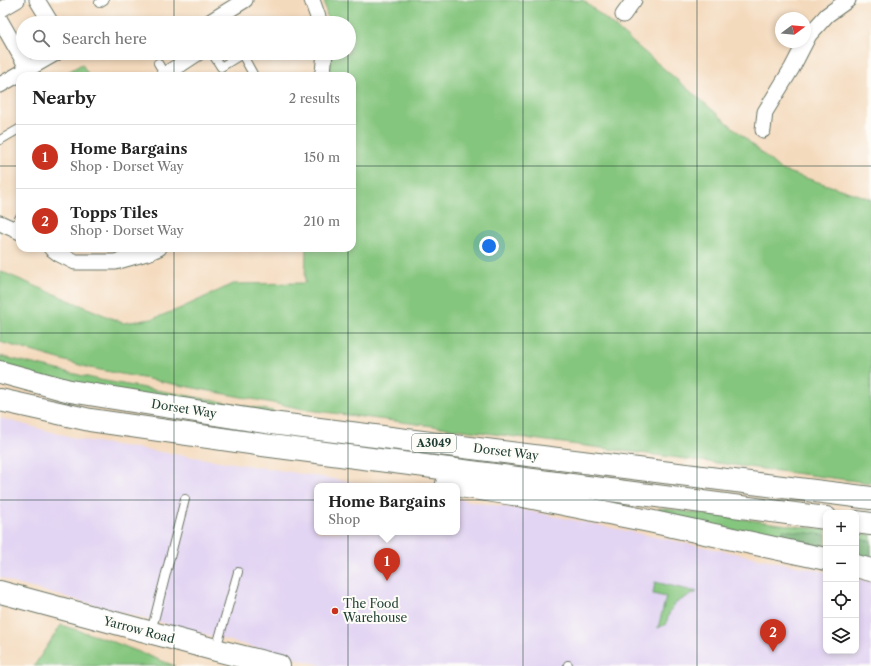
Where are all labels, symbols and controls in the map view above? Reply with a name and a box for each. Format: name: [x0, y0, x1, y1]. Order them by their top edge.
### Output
north arrow: [775, 12, 811, 48]
search box: [16, 16, 356, 60]
icon: search: [30, 27, 52, 49]
text: Search here: [62, 29, 147, 48]
text: Nearby: [32, 88, 96, 108]
text: 2 results: [289, 90, 340, 106]
text: Home Bargains: [70, 139, 188, 158]
text: 1: [42, 149, 48, 165]
text: 150 m: [304, 149, 340, 165]
text: Shop · Dorset Way: [70, 158, 184, 174]
text: Topps Tiles: [70, 203, 158, 222]
text: 2: [41, 213, 49, 229]
text: 210 m: [303, 213, 340, 229]
text: Shop · Dorset Way: [70, 222, 184, 238]
your location: [479, 236, 499, 256]
street label: Dorset Way: [150, 396, 218, 421]
road number: A3049: [412, 434, 456, 452]
street label: Dorset Way: [472, 440, 540, 463]
popup: [314, 483, 460, 535]
text: Home Bargains: [328, 492, 446, 511]
map controls: [823, 510, 859, 654]
button: +: [823, 510, 859, 546]
text: Shop: [328, 511, 360, 527]
button: −: [823, 546, 859, 582]
pin: 1: [374, 548, 400, 581]
button: locate: [823, 582, 859, 618]
place label: The Food Warehouse: [342, 596, 408, 625]
marker: The Food Warehouse: [330, 606, 340, 616]
street label: Yarrow Road: [101, 613, 177, 646]
button: layers: [823, 618, 859, 654]
pin: 2: [760, 619, 786, 652]

